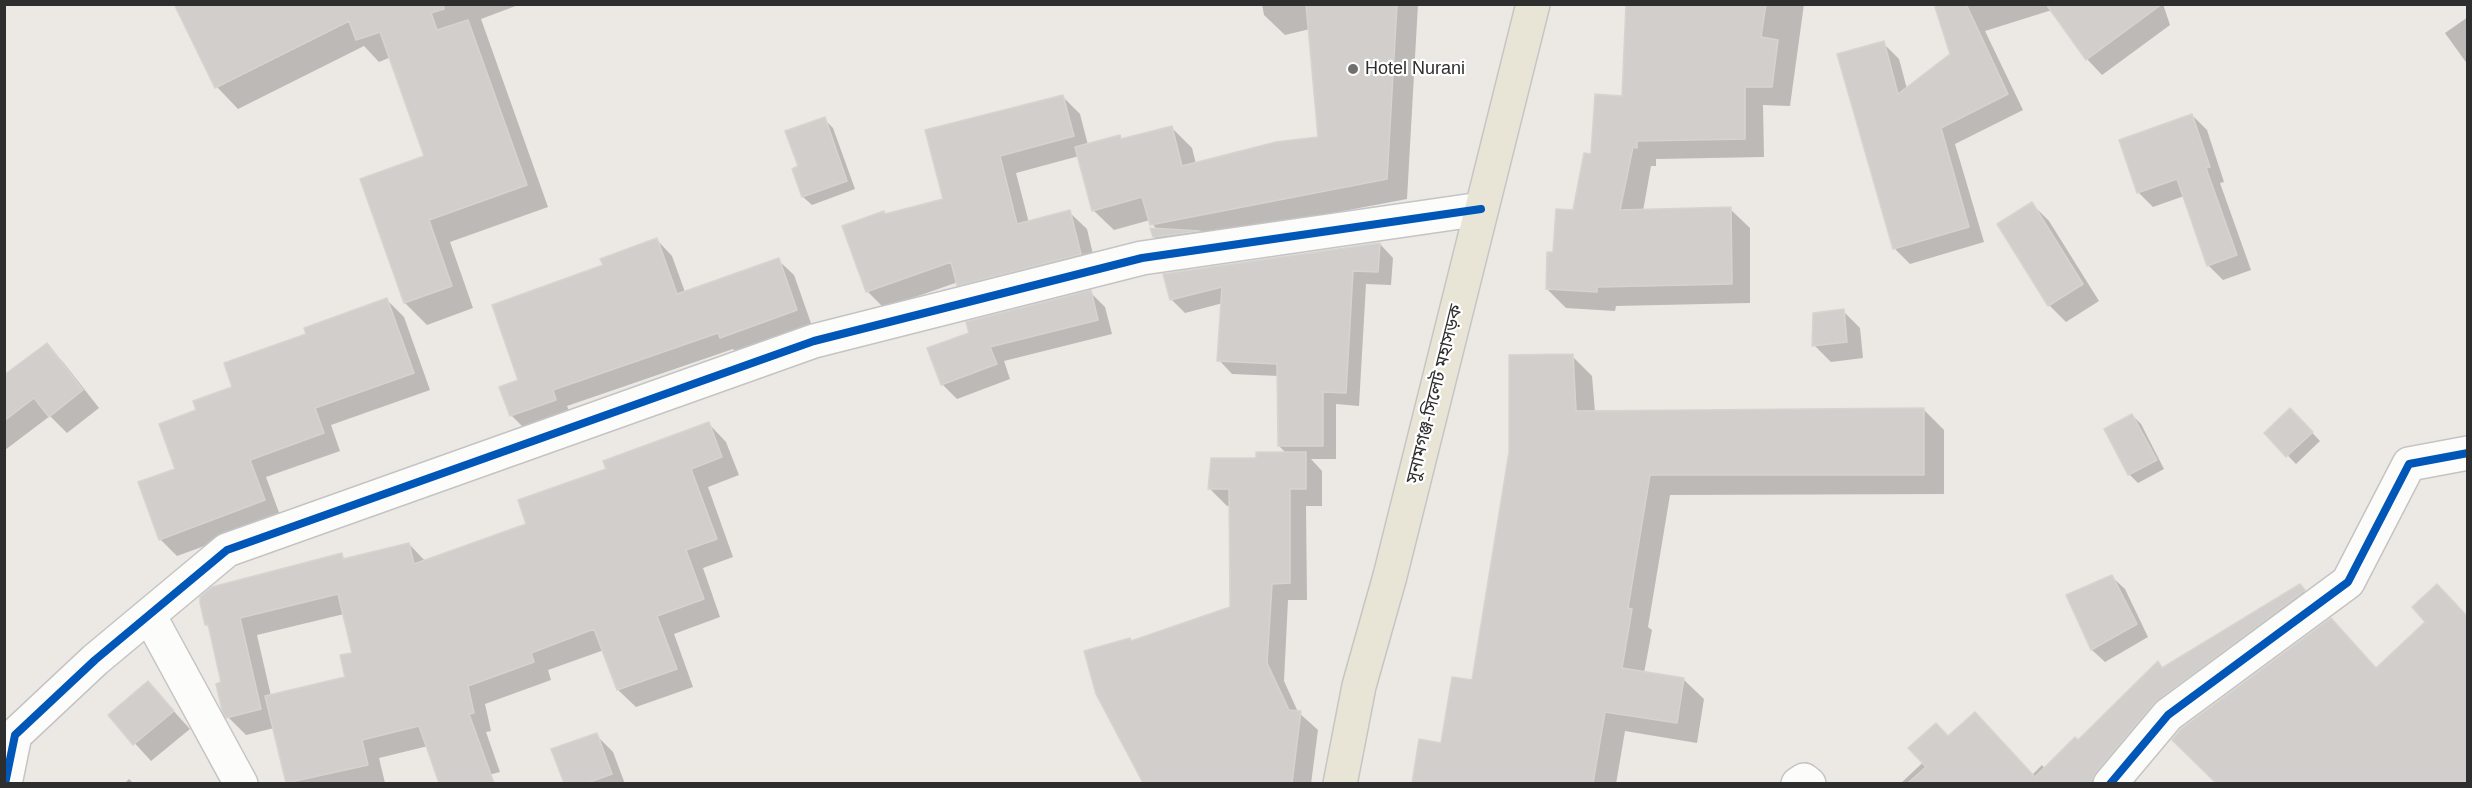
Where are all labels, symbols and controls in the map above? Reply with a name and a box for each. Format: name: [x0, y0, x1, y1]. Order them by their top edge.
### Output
place label: Hotel Nurani: [1365, 58, 1465, 80]
marker: Hotel Nurani: [1346, 62, 1360, 76]
street label: সুনামগঞ্জ-সিলেট মহাসড়ক: [1402, 302, 1468, 486]

